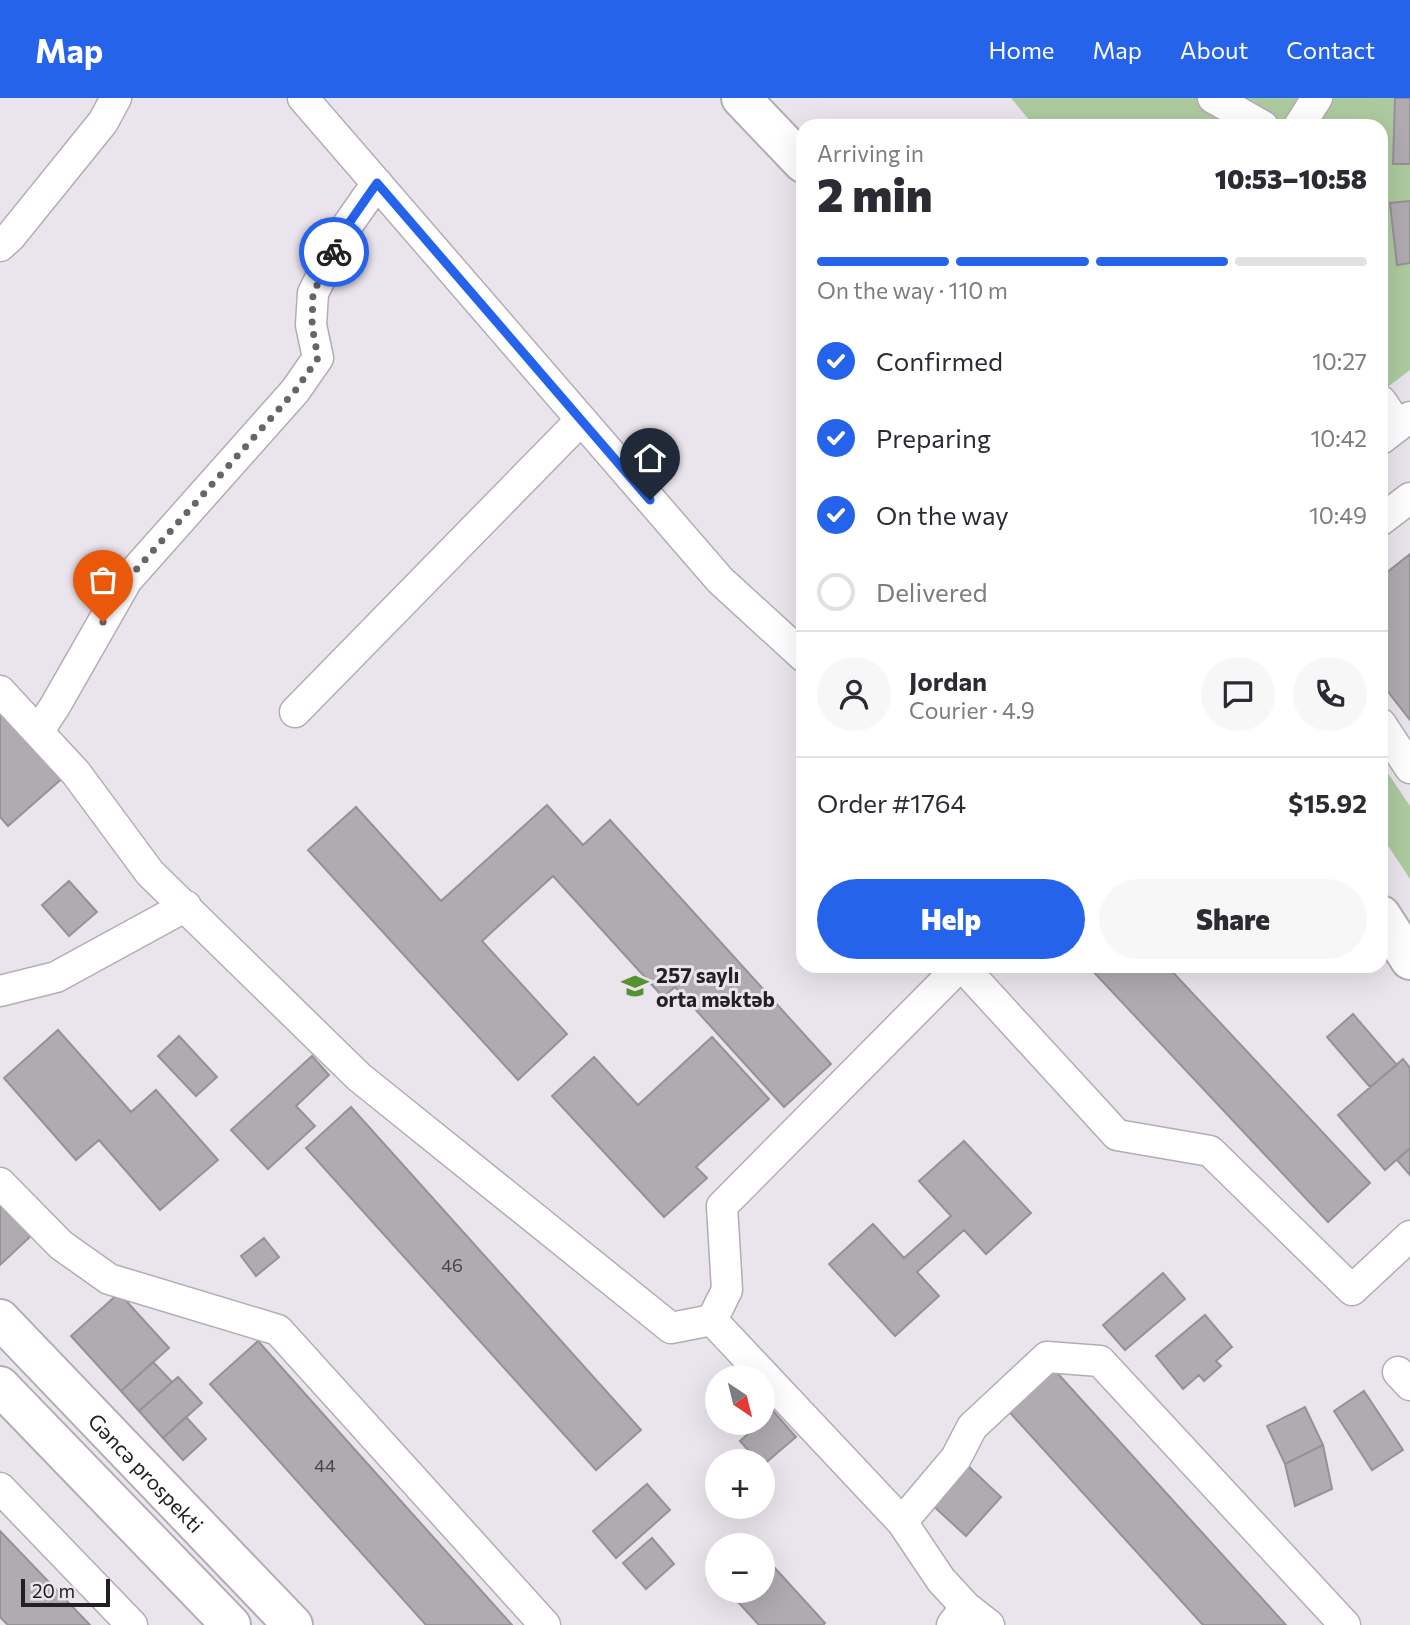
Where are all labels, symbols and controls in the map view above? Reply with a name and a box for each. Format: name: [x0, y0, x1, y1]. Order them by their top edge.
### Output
text: Map: [35, 29, 103, 70]
text: Home: [989, 35, 1055, 64]
text: Map: [1093, 35, 1142, 64]
text: About: [1180, 35, 1248, 64]
text: Contact: [1286, 35, 1375, 64]
text: Arriving in: [817, 139, 924, 167]
text: 10:53–10:58: [1215, 163, 1367, 194]
text: 2 min: [817, 165, 933, 221]
courier: [299, 217, 369, 287]
icon: bike: [315, 233, 353, 271]
text: On the way · 110 m: [817, 276, 1008, 304]
icon: check: [817, 342, 855, 380]
text: Confirmed: [876, 345, 1003, 376]
text: 10:27: [1312, 347, 1367, 375]
icon: check: [817, 419, 855, 457]
text: Preparing: [876, 422, 991, 453]
text: 10:42: [1311, 424, 1367, 452]
pin: [620, 428, 680, 500]
icon: home: [631, 439, 669, 477]
icon: check: [817, 496, 855, 534]
text: On the way: [876, 499, 1009, 530]
text: 10:49: [1309, 501, 1367, 529]
pin: [73, 550, 133, 622]
icon: bag: [84, 561, 122, 599]
text: Delivered: [876, 576, 987, 607]
button: person: [817, 657, 891, 731]
button: chat: [1201, 657, 1275, 731]
button: phone: [1293, 657, 1367, 731]
text: Jordan: [909, 665, 987, 696]
text: Courier · 4.9: [909, 696, 1035, 724]
text: Order #1764: [817, 787, 966, 818]
text: $15.92: [1288, 787, 1367, 818]
button: Help: [817, 879, 1085, 959]
button: Share: [1099, 879, 1367, 959]
place label: 257 saylı orta məktəb: [656, 962, 775, 1011]
school or university icon: 257 saylı orta məktəb: [620, 971, 650, 1001]
house number: 46: [441, 1254, 463, 1276]
north arrow: [705, 1365, 775, 1435]
map controls: [705, 1365, 775, 1603]
street label: Gəncə prospekti: [84, 1407, 209, 1537]
button: +: [705, 1449, 775, 1519]
house number: 44: [314, 1454, 336, 1476]
button: −: [705, 1533, 775, 1603]
scale bar: [21, 1576, 110, 1608]
text: 20 m: [32, 1579, 75, 1602]

